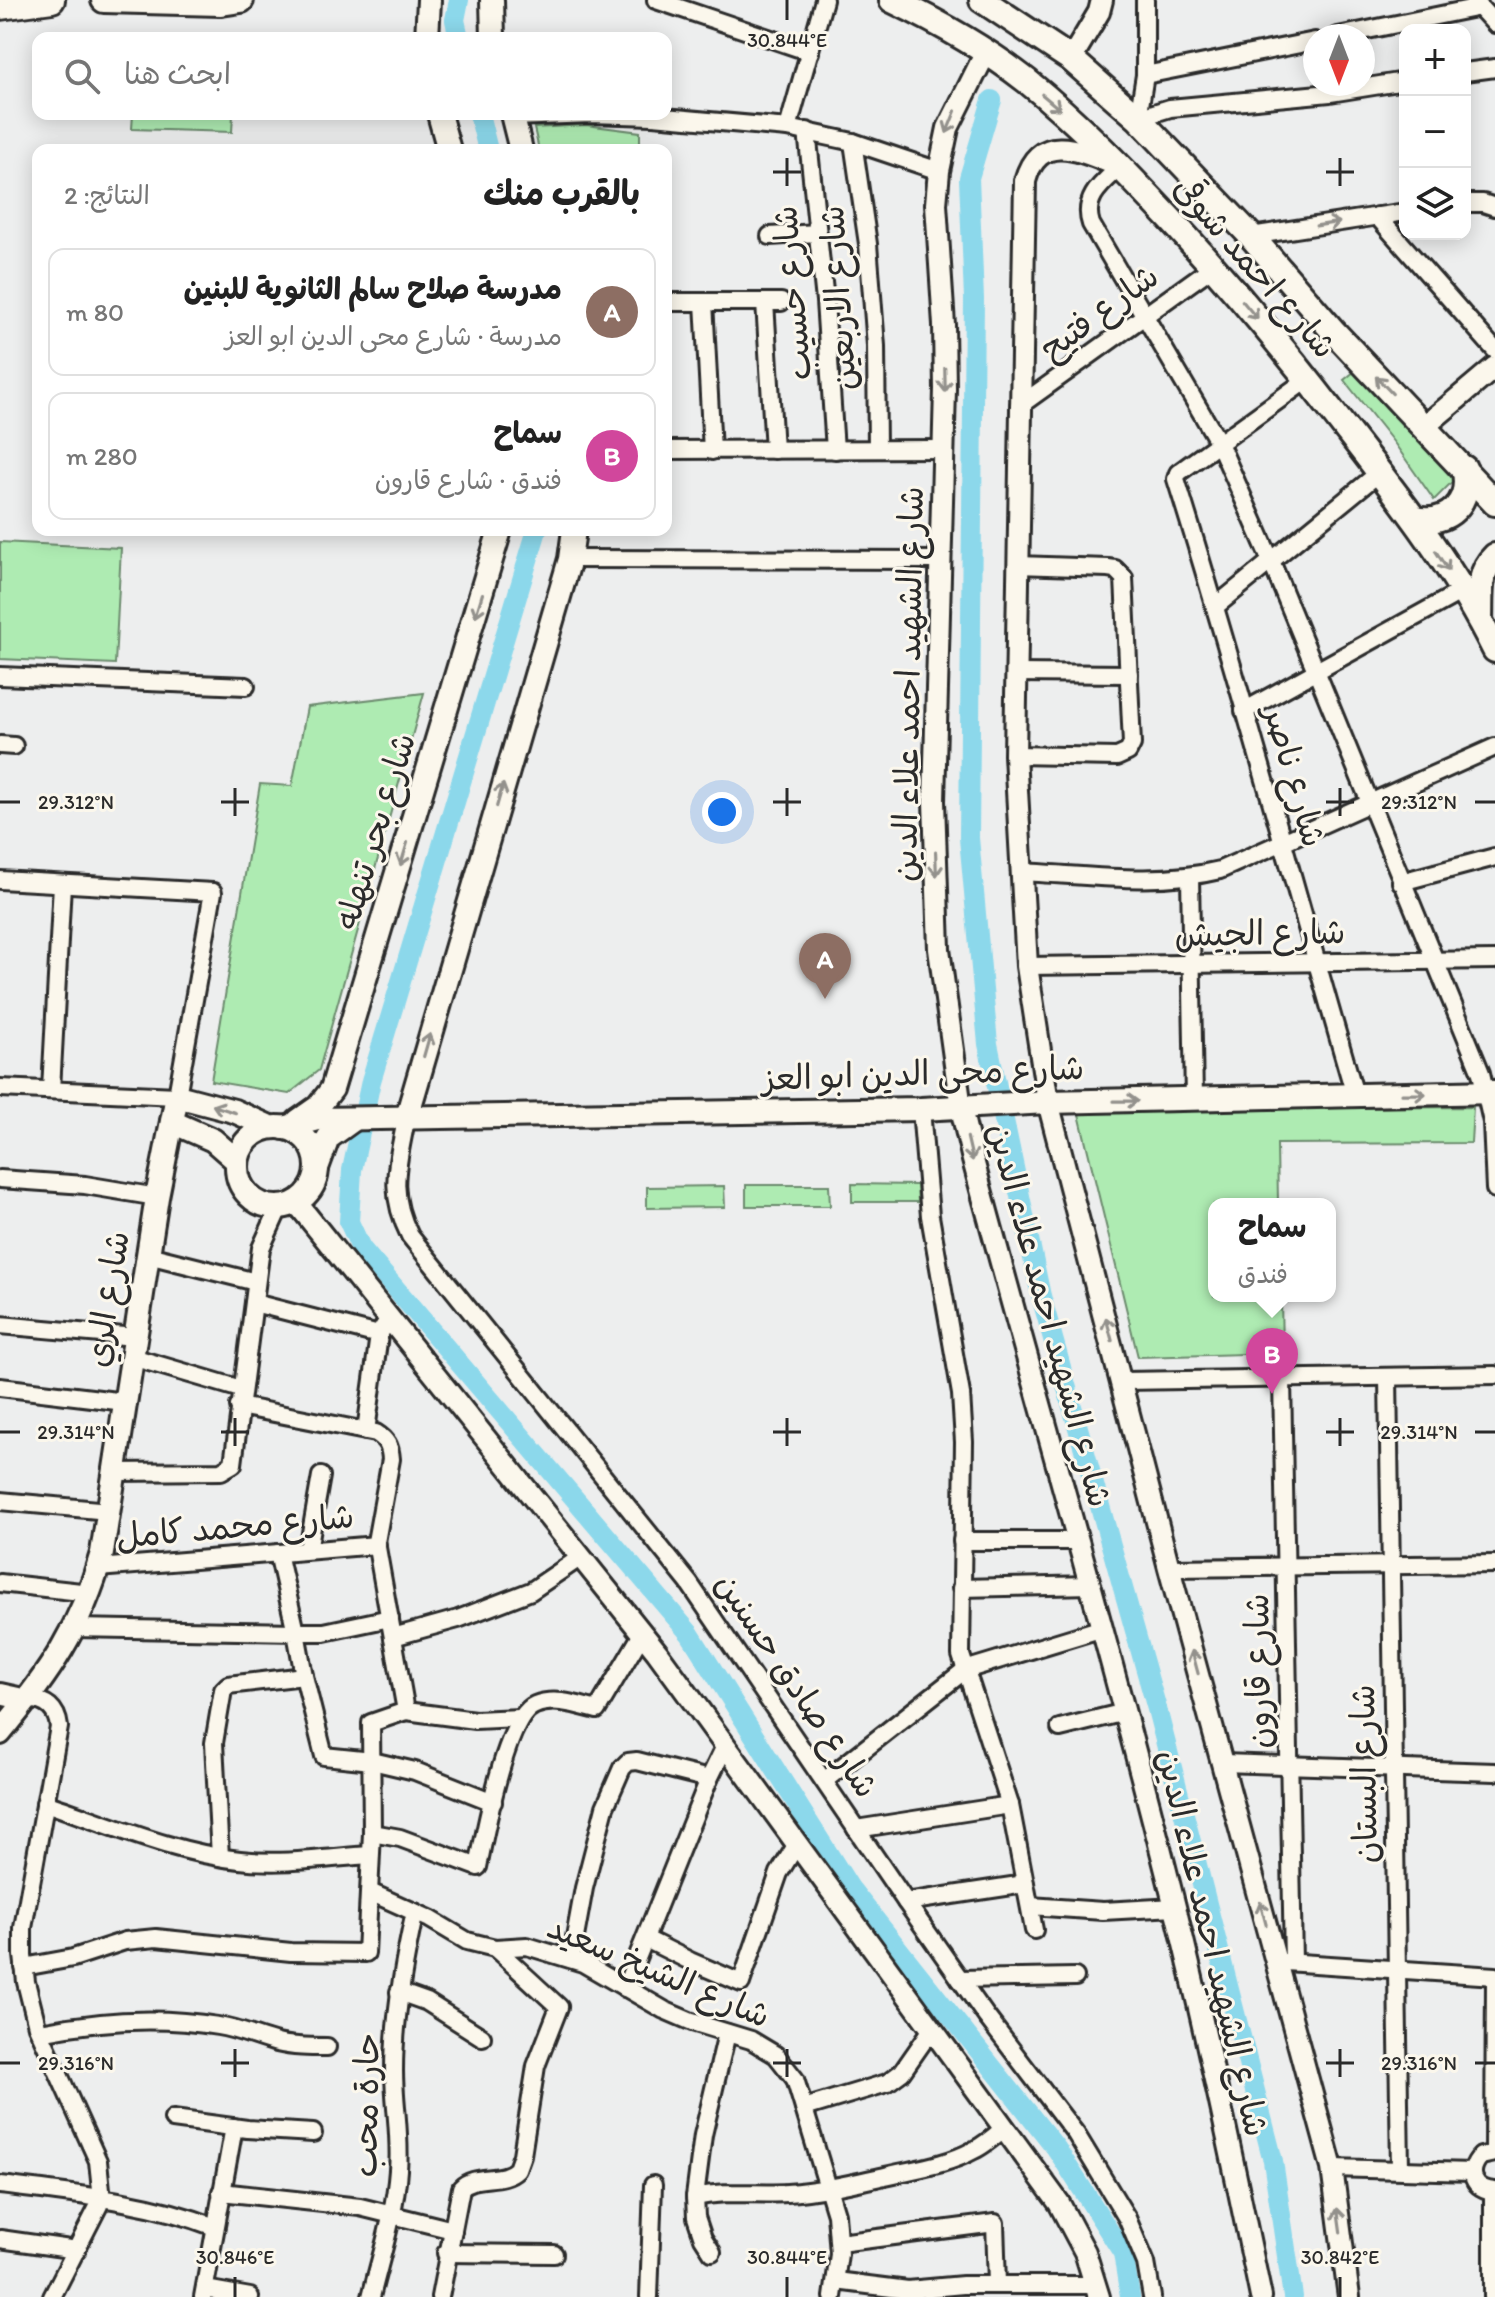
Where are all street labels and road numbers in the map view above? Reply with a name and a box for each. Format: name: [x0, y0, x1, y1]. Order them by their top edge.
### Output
street label: شارع احمد شوقى: [1162, 167, 1346, 369]
street label: شارع حسيب: [764, 204, 823, 382]
street label: شارع الاربعين: [811, 204, 868, 392]
street label: شارع فتيح: [1032, 255, 1168, 371]
street label: شارع الشهيد احمد علاء الدين: [884, 486, 935, 882]
street label: شارع ناصر: [1252, 698, 1335, 852]
street label: شارع بحر تنهله: [326, 728, 427, 935]
street label: شارع الجيش: [1174, 911, 1346, 958]
street label: شارع محى الدين ابو العز: [758, 1047, 1085, 1102]
street label: شارع الشهيد احمد علاء الدين: [976, 1119, 1121, 1512]
street label: شارع الري: [76, 1228, 142, 1371]
street label: شارع محمد كامل: [114, 1495, 356, 1560]
street label: شارع صادق حسنين: [704, 1565, 887, 1807]
street label: شارع قارون: [1236, 1593, 1283, 1749]
street label: شارع البستان: [1342, 1684, 1389, 1864]
street label: شارع الشهيد احمد علاء الدين: [1146, 1746, 1277, 2141]
street label: شارع الشيخ سعيد: [540, 1906, 776, 2039]
street label: حارة محب: [344, 2032, 388, 2178]

